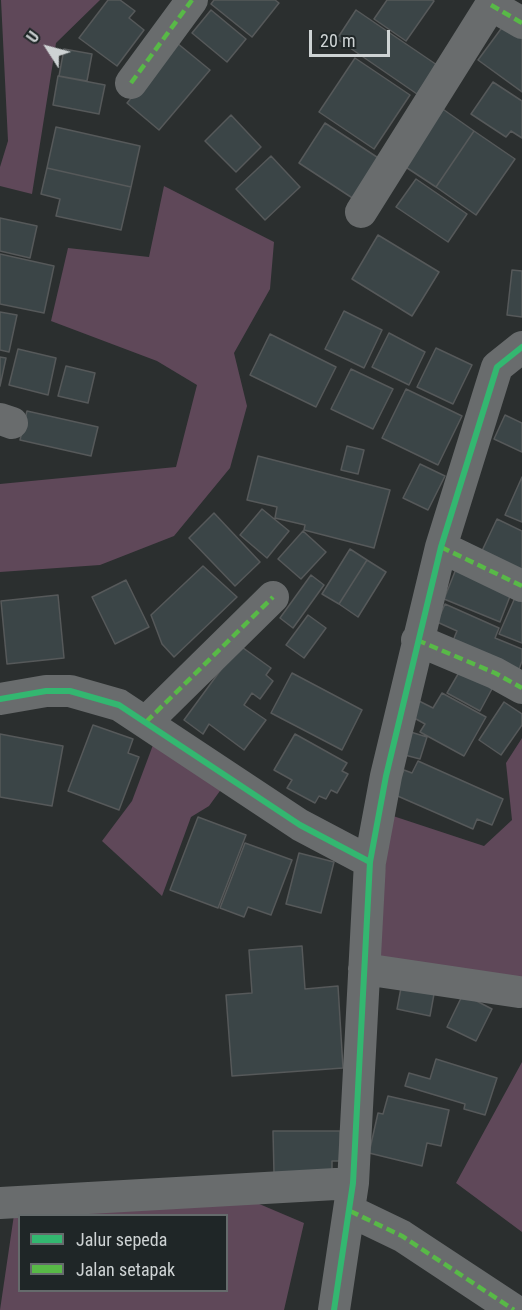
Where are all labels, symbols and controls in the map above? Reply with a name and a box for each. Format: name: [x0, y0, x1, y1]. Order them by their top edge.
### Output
north arrow: [18, 18, 78, 78]
scale bar: [312, 18, 393, 56]
text: U: [23, 28, 43, 46]
text: 20 m: [320, 30, 355, 51]
legend: [18, 1214, 228, 1292]
text: Jalur sepeda: [76, 1229, 167, 1250]
text: Jalan setapak: [76, 1259, 175, 1280]

